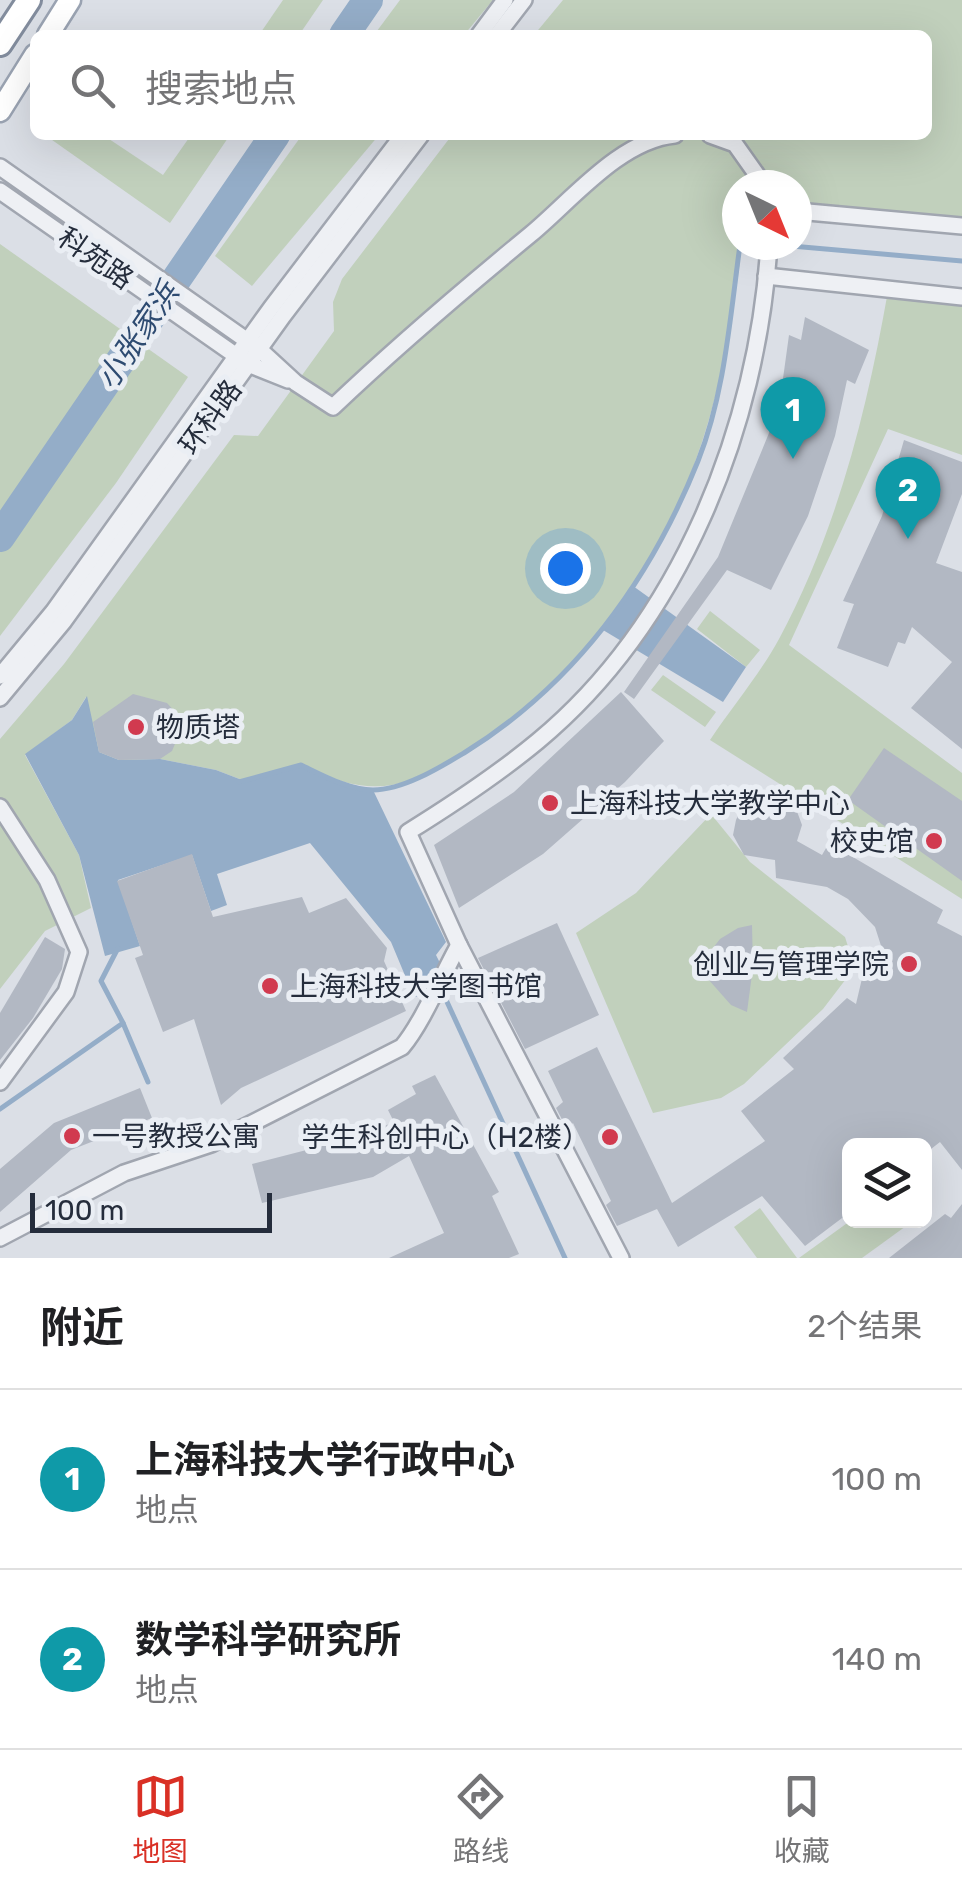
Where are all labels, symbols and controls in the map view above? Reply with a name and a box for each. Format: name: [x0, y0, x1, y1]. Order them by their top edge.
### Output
search box: [30, 30, 932, 140]
icon: search: [65, 58, 120, 113]
text: 搜索地点: [145, 66, 297, 112]
north arrow: [722, 170, 812, 260]
street label: 科苑路: [52, 221, 140, 296]
water label: 小张家浜: [90, 274, 188, 396]
street label: 环科路: [172, 374, 248, 461]
pin: 1: [760, 376, 826, 459]
pin: 2: [876, 456, 940, 539]
your location: [540, 543, 591, 594]
place label: 物质塔: [156, 711, 240, 744]
marker: 物质塔: [125, 716, 147, 738]
place label: 上海科技大学教学中心: [570, 787, 850, 820]
marker: 上海科技大学教学中心: [539, 792, 561, 814]
place label: 校史馆: [830, 825, 914, 858]
marker: 校史馆: [923, 830, 945, 852]
place label: 创业与管理学院: [693, 948, 889, 981]
marker: 创业与管理学院: [898, 953, 920, 975]
place label: 上海科技大学图书馆: [290, 970, 542, 1003]
marker: 上海科技大学图书馆: [259, 975, 281, 997]
place label: 一号教授公寓: [92, 1120, 260, 1153]
place label: 学生科创中心（H2楼）: [302, 1121, 590, 1154]
marker: 一号教授公寓: [61, 1125, 83, 1147]
marker: 学生科创中心（H2楼）: [599, 1126, 621, 1148]
map controls: [842, 1138, 932, 1228]
button: layers: [842, 1138, 932, 1228]
scale bar: [30, 1188, 272, 1232]
text: 100 m: [45, 1194, 124, 1227]
text: 附近: [40, 1303, 124, 1353]
text: 2个结果: [807, 1307, 922, 1345]
text: 上海科技大学行政中心: [135, 1437, 515, 1483]
text: 1: [65, 1460, 80, 1498]
text: 100 m: [831, 1460, 922, 1498]
text: 地点: [135, 1491, 199, 1529]
text: 数学科学研究所: [135, 1617, 401, 1663]
text: 2: [62, 1640, 83, 1678]
text: 140 m: [832, 1640, 922, 1678]
text: 地点: [135, 1671, 199, 1709]
tab: 地图: [132, 1769, 188, 1869]
tab: 路线: [453, 1769, 509, 1869]
tab: 收藏: [774, 1769, 830, 1869]

